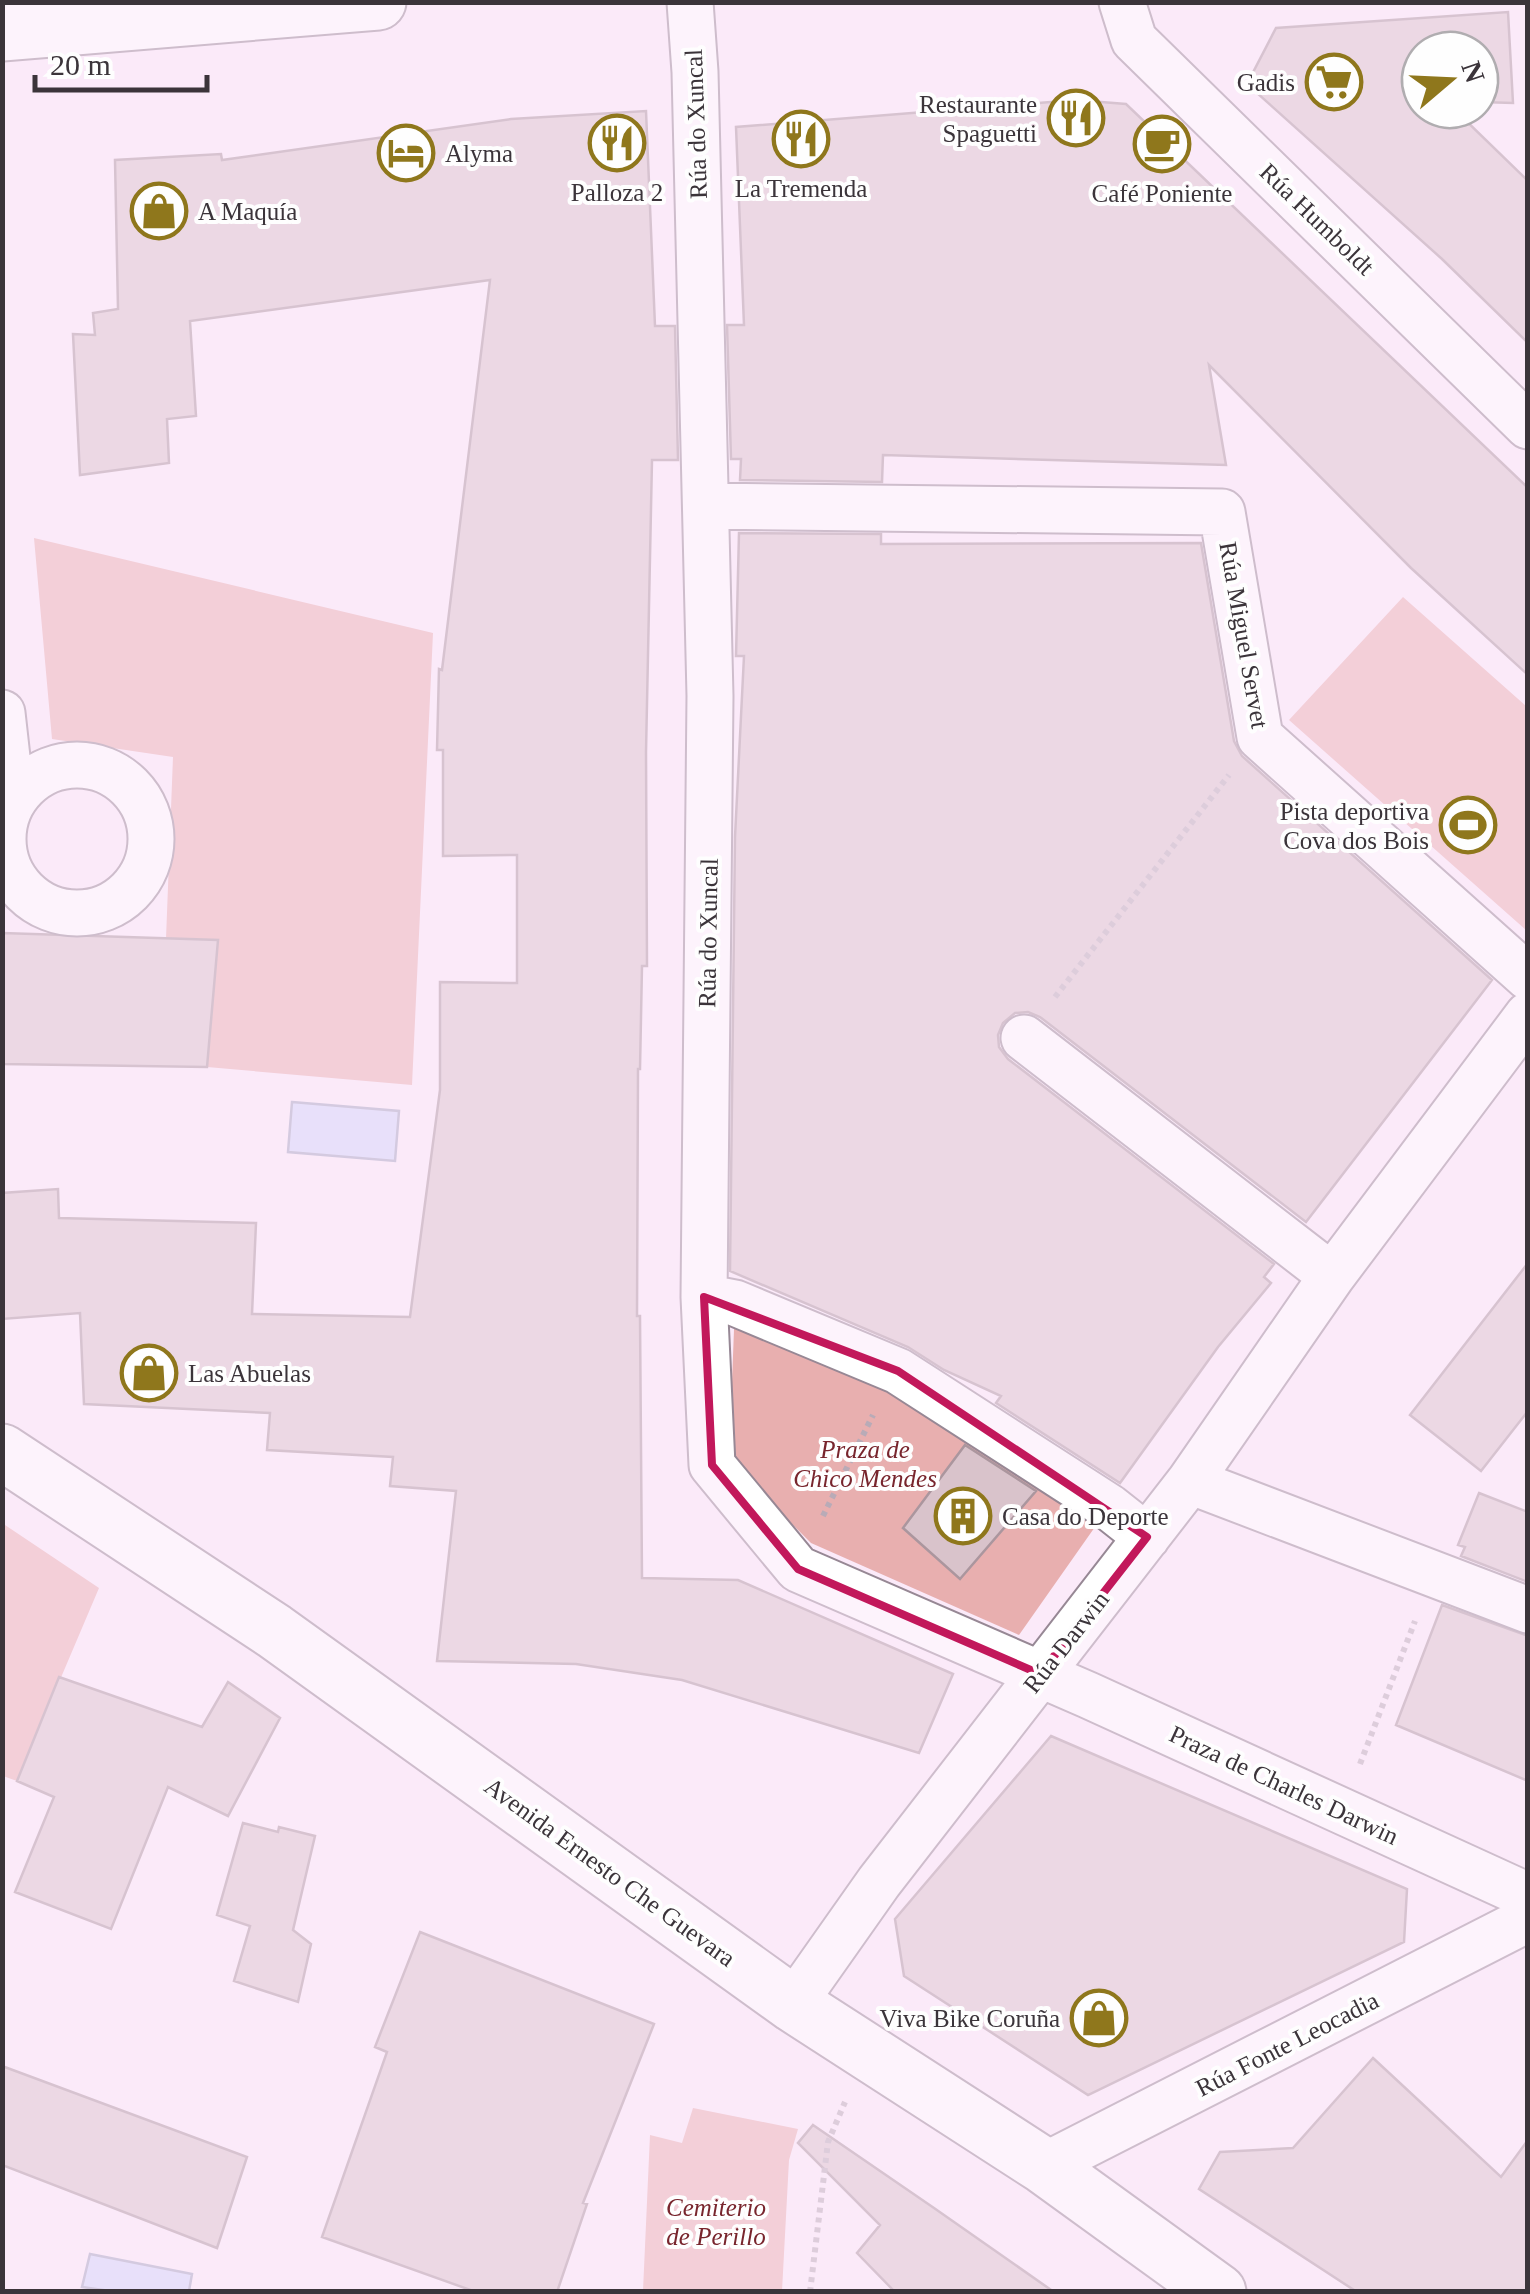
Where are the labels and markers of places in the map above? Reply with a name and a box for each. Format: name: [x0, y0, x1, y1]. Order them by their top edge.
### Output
supermarket icon: Gadis: [1304, 52, 1364, 112]
place label: Gadis: [1237, 69, 1295, 96]
restaurant icon: Restaurante Spaguetti: [1046, 88, 1106, 148]
place label: Restaurante Spaguetti: [919, 91, 1037, 147]
restaurant icon: La Tremenda: [771, 109, 831, 169]
restaurant icon: Palloza 2: [587, 113, 647, 173]
cafe icon: Café Poniente: [1132, 114, 1192, 174]
hotel icon: Alyma: [376, 123, 436, 183]
place label: Alyma: [445, 140, 513, 167]
place label: La Tremenda: [735, 175, 867, 202]
place label: Palloza 2: [571, 179, 663, 206]
place label: Café Poniente: [1092, 180, 1232, 207]
shop icon: A Maquía: [129, 181, 189, 241]
place label: A Maquía: [198, 198, 297, 225]
sports icon: Pista deportiva Cova dos Bois: [1438, 795, 1498, 855]
place label: Pista deportiva Cova dos Bois: [1280, 798, 1429, 854]
shop icon: Las Abuelas: [119, 1343, 179, 1403]
place label: Las Abuelas: [188, 1360, 311, 1387]
building icon: Casa do Deporte: [933, 1486, 993, 1546]
place label: Casa do Deporte: [1002, 1503, 1169, 1530]
shop icon: Viva Bike Coruña: [1069, 1988, 1129, 2048]
place label: Viva Bike Coruña: [880, 2005, 1060, 2032]

